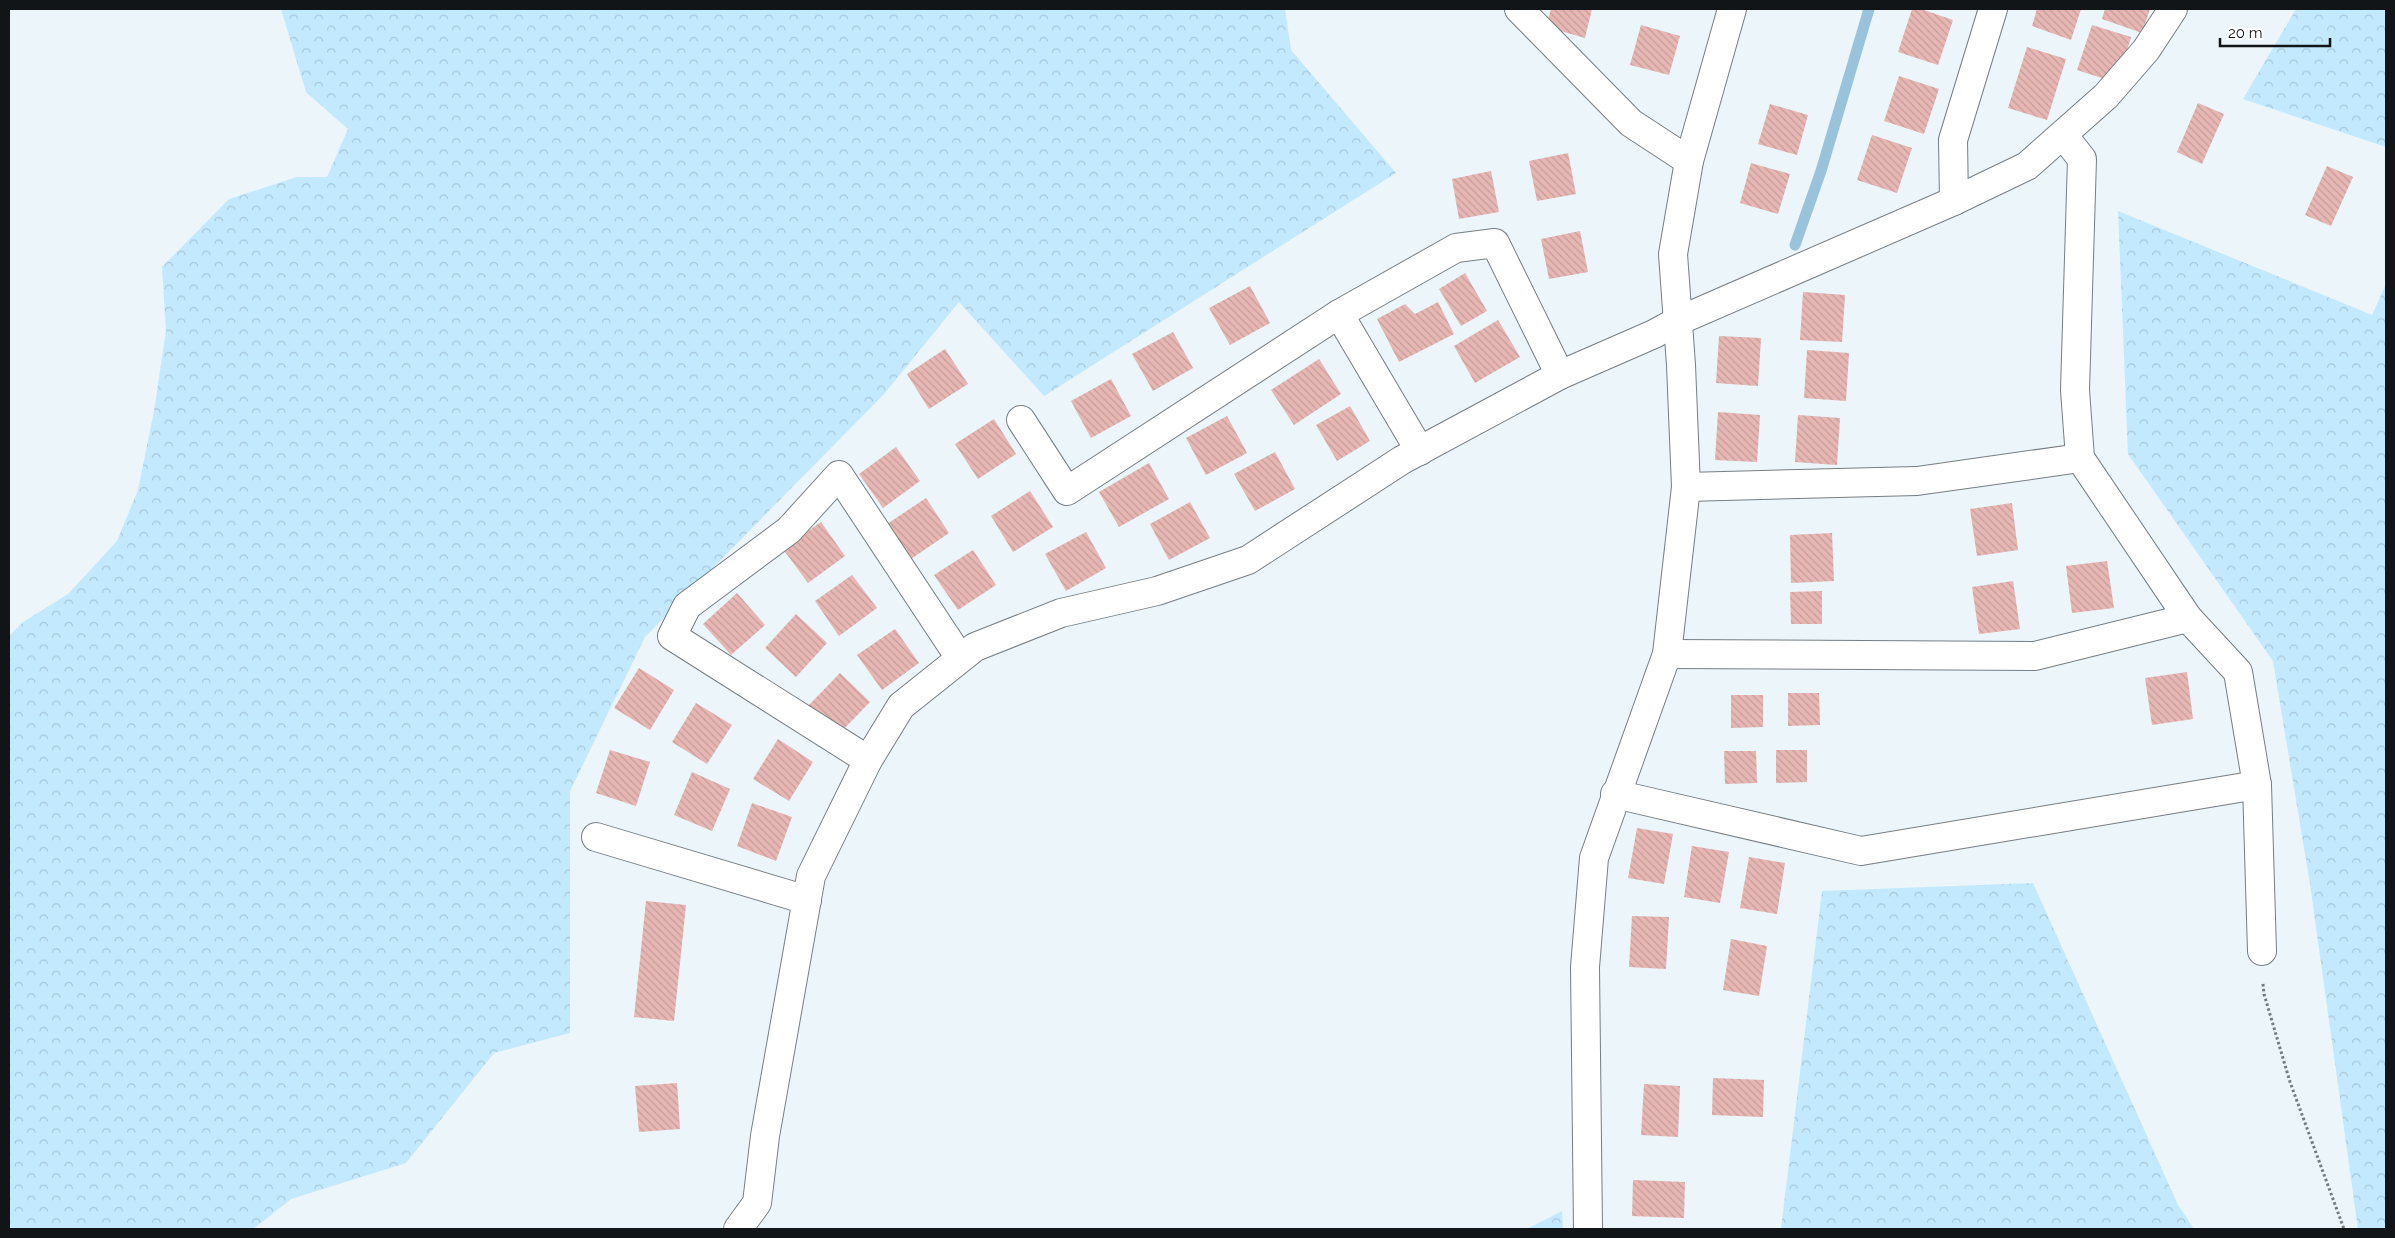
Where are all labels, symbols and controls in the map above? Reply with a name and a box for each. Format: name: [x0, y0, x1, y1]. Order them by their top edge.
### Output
scale bar: [2220, 15, 2330, 47]
text: 20 m: [2228, 24, 2263, 42]

